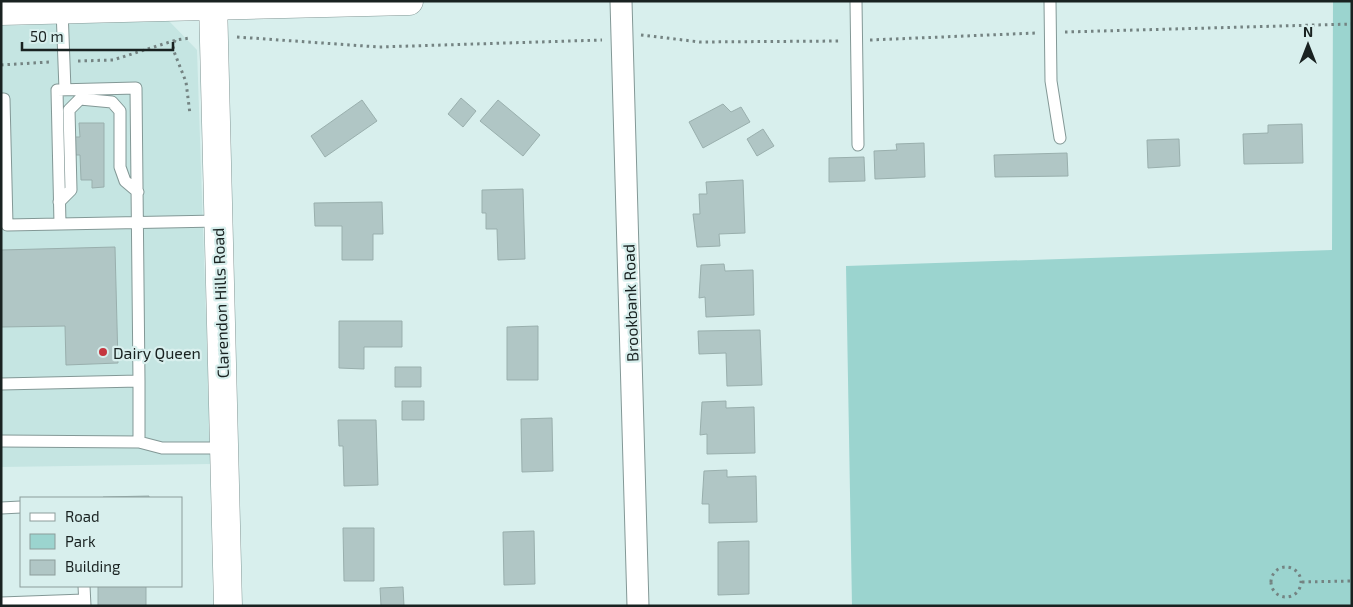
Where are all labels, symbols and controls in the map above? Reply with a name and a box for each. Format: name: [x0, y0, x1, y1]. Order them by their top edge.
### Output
scale bar: [22, 20, 174, 52]
north arrow: [1283, 20, 1333, 70]
text: N: [1303, 23, 1313, 40]
text: 50 m: [30, 27, 64, 45]
street label: Clarendon Hills Road: [208, 227, 232, 379]
street label: Brookbank Road: [618, 244, 642, 362]
place label: Dairy Queen: [113, 343, 201, 363]
marker: Dairy Queen: [97, 346, 109, 358]
legend: [20, 497, 182, 587]
text: Road: [65, 507, 100, 525]
text: Park: [65, 532, 96, 550]
text: Building: [65, 557, 121, 575]

